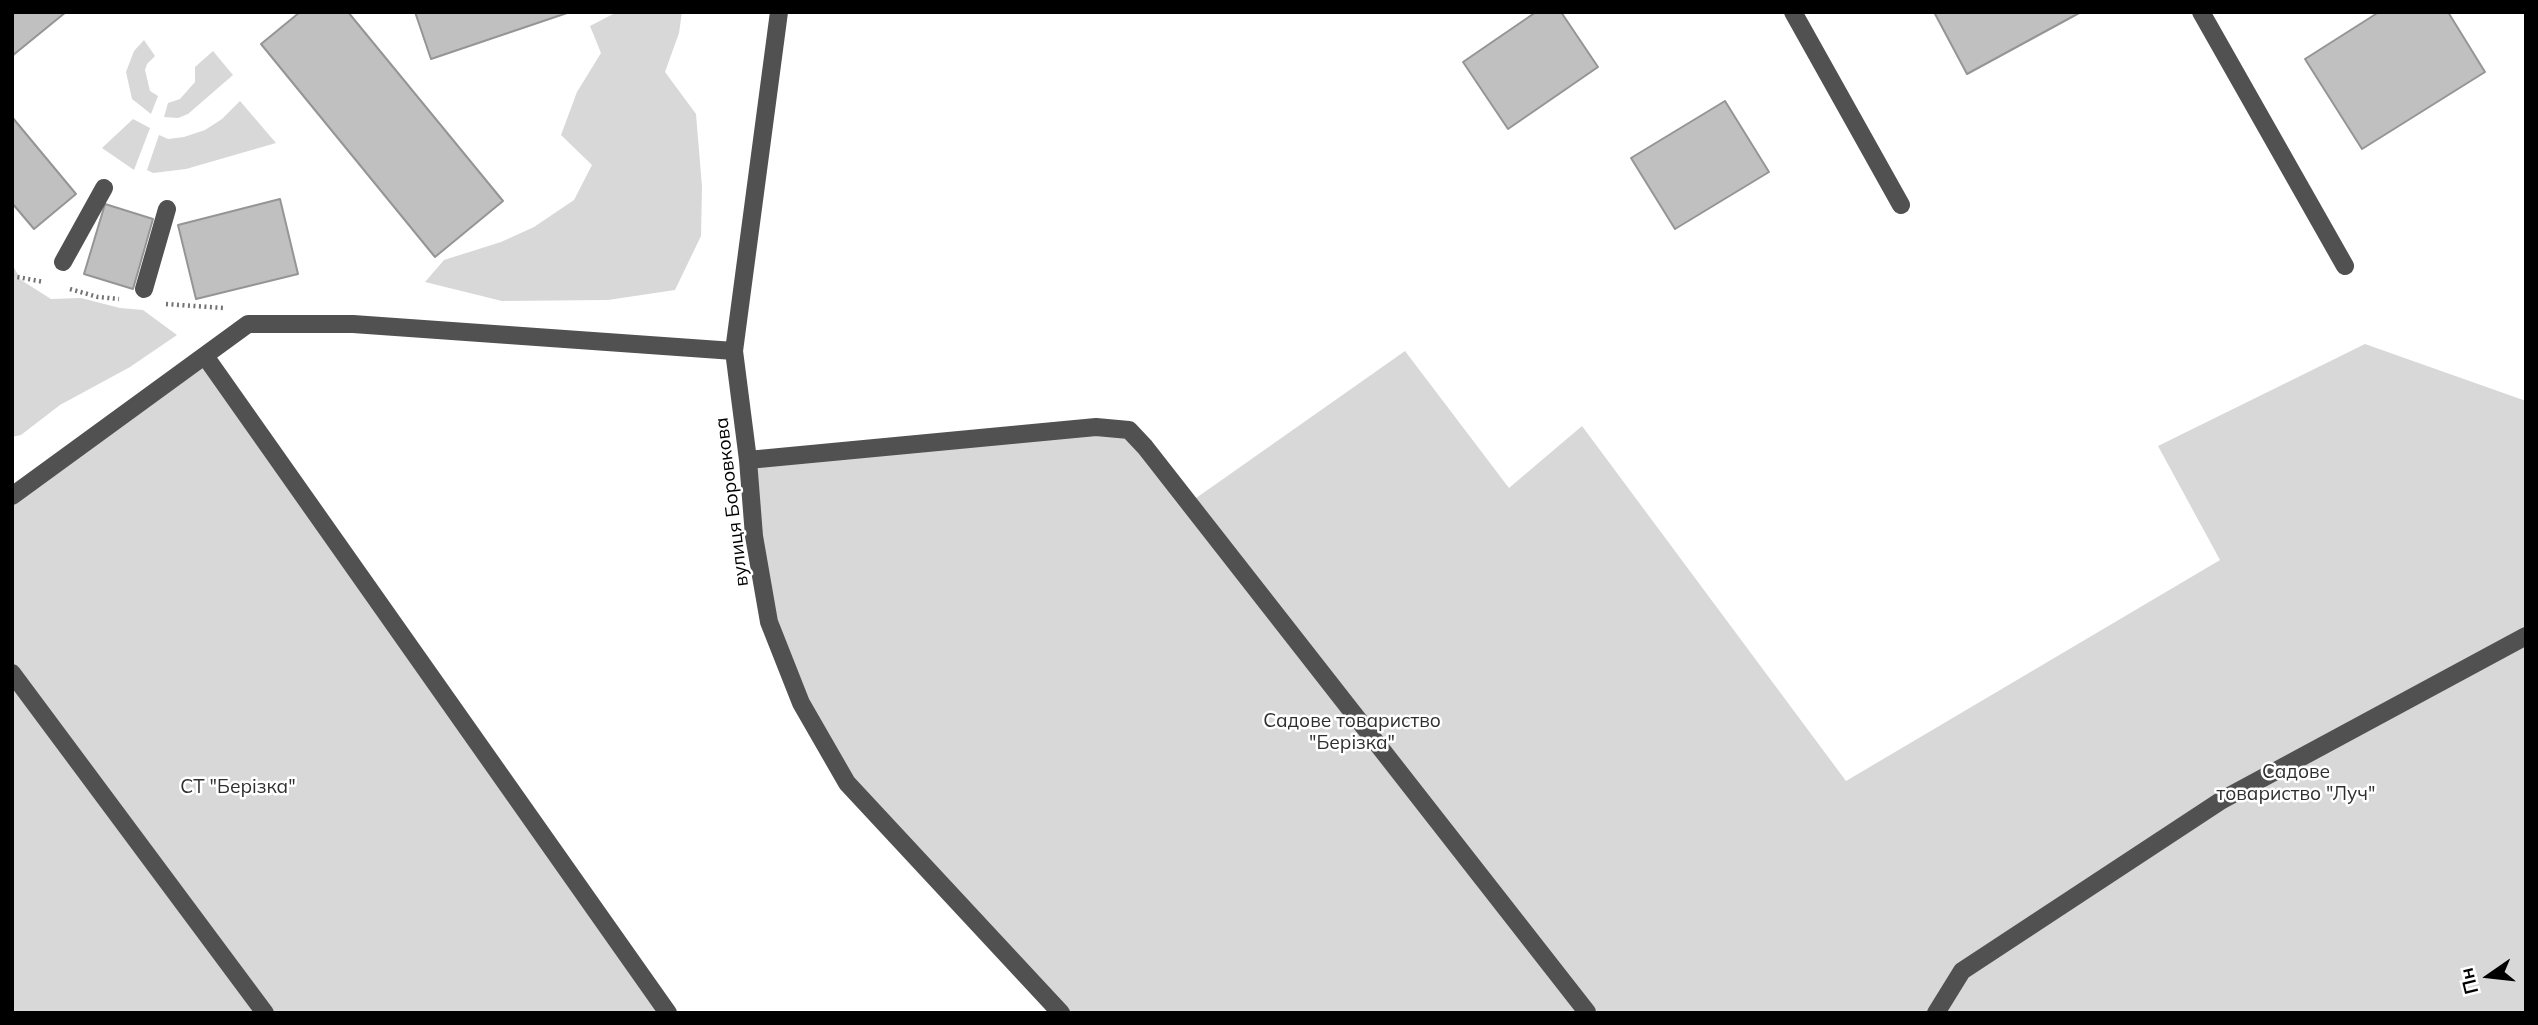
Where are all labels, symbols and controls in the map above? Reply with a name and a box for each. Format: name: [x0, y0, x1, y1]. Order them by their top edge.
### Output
street label: вулиця Боровкова: [710, 416, 754, 588]
park label: Садове товариство "Берізка": [1263, 710, 1441, 754]
park label: Садове товариство "Луч": [2217, 761, 2375, 805]
park label: СТ "Берізка": [180, 776, 296, 798]
north arrow: [2454, 941, 2524, 1011]
text: Пн: [2454, 965, 2483, 997]

